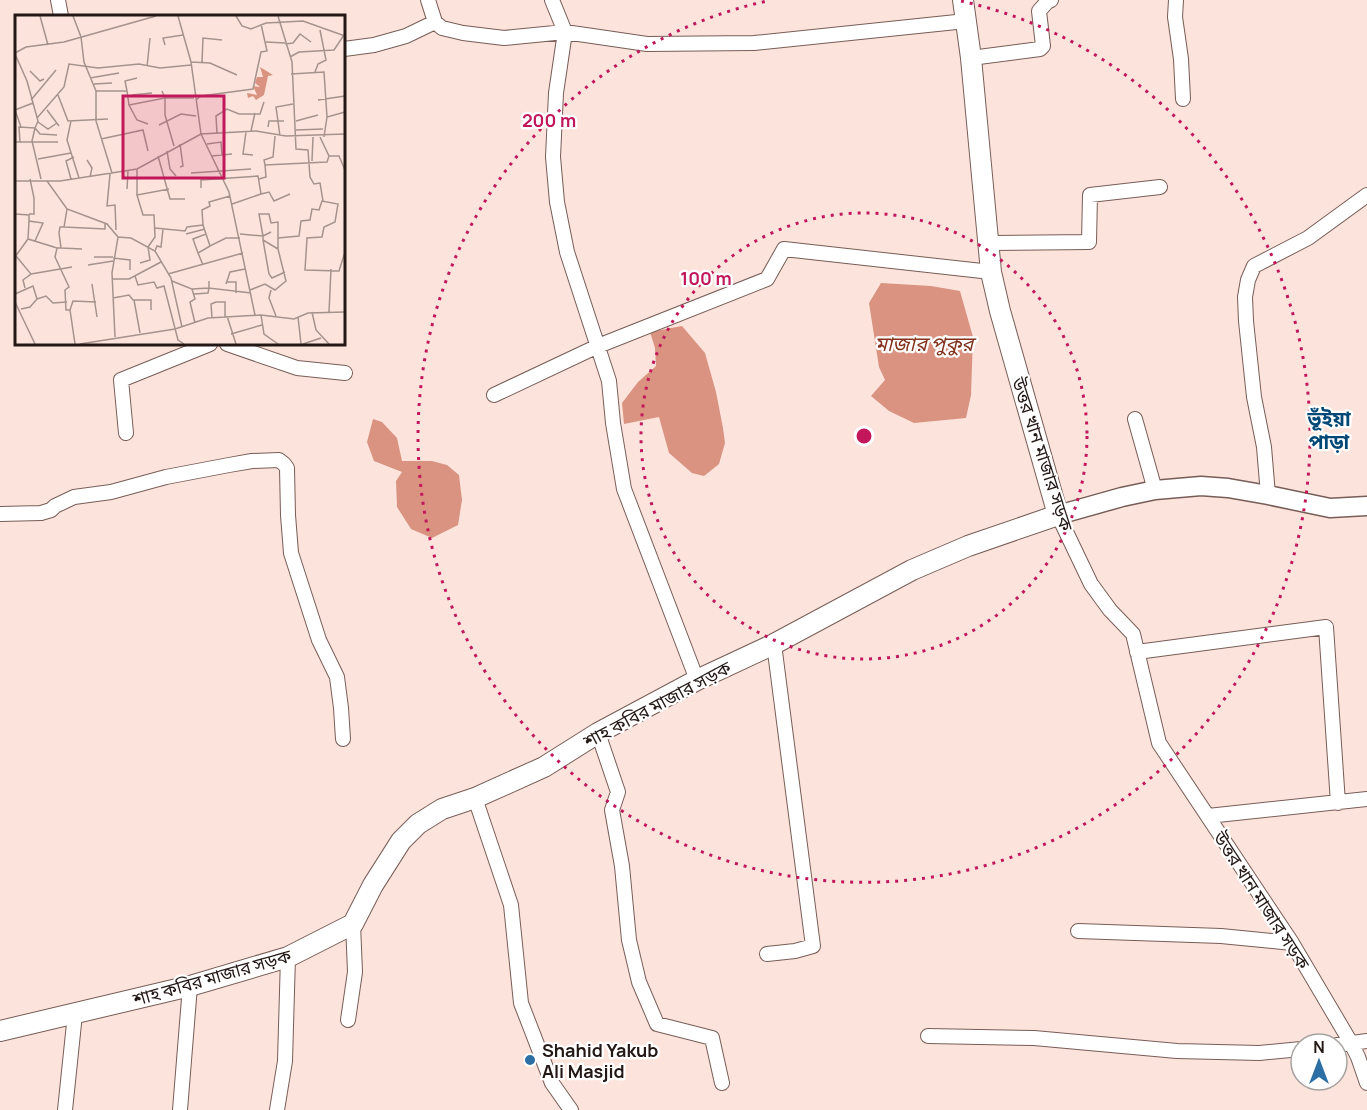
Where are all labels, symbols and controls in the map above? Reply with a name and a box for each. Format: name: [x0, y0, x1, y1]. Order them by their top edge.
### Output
inset map: [15, 15, 345, 345]
text: 200 m: [522, 108, 576, 132]
text: 100 m: [680, 266, 732, 290]
water label: মাজার পুকুর: [875, 330, 977, 357]
street label: উত্তর খান মাজার সড়ক: [1007, 373, 1079, 534]
district label: ভূঁইয়া পাড়া: [1306, 405, 1351, 455]
centre of rings: [854, 426, 874, 446]
street label: শাহ কবির মাজার সড়ক: [578, 655, 735, 753]
street label: উত্তর খান মাজার সড়ক: [1208, 826, 1316, 974]
street label: শাহ কবির মাজার সড়ক: [129, 943, 294, 1011]
north arrow: [1289, 1032, 1349, 1092]
text: N: [1313, 1036, 1325, 1058]
place label: Shahid Yakub Ali Masjid: [542, 1038, 658, 1083]
marker: Shahid Yakub Ali Masjid: [523, 1053, 537, 1067]

